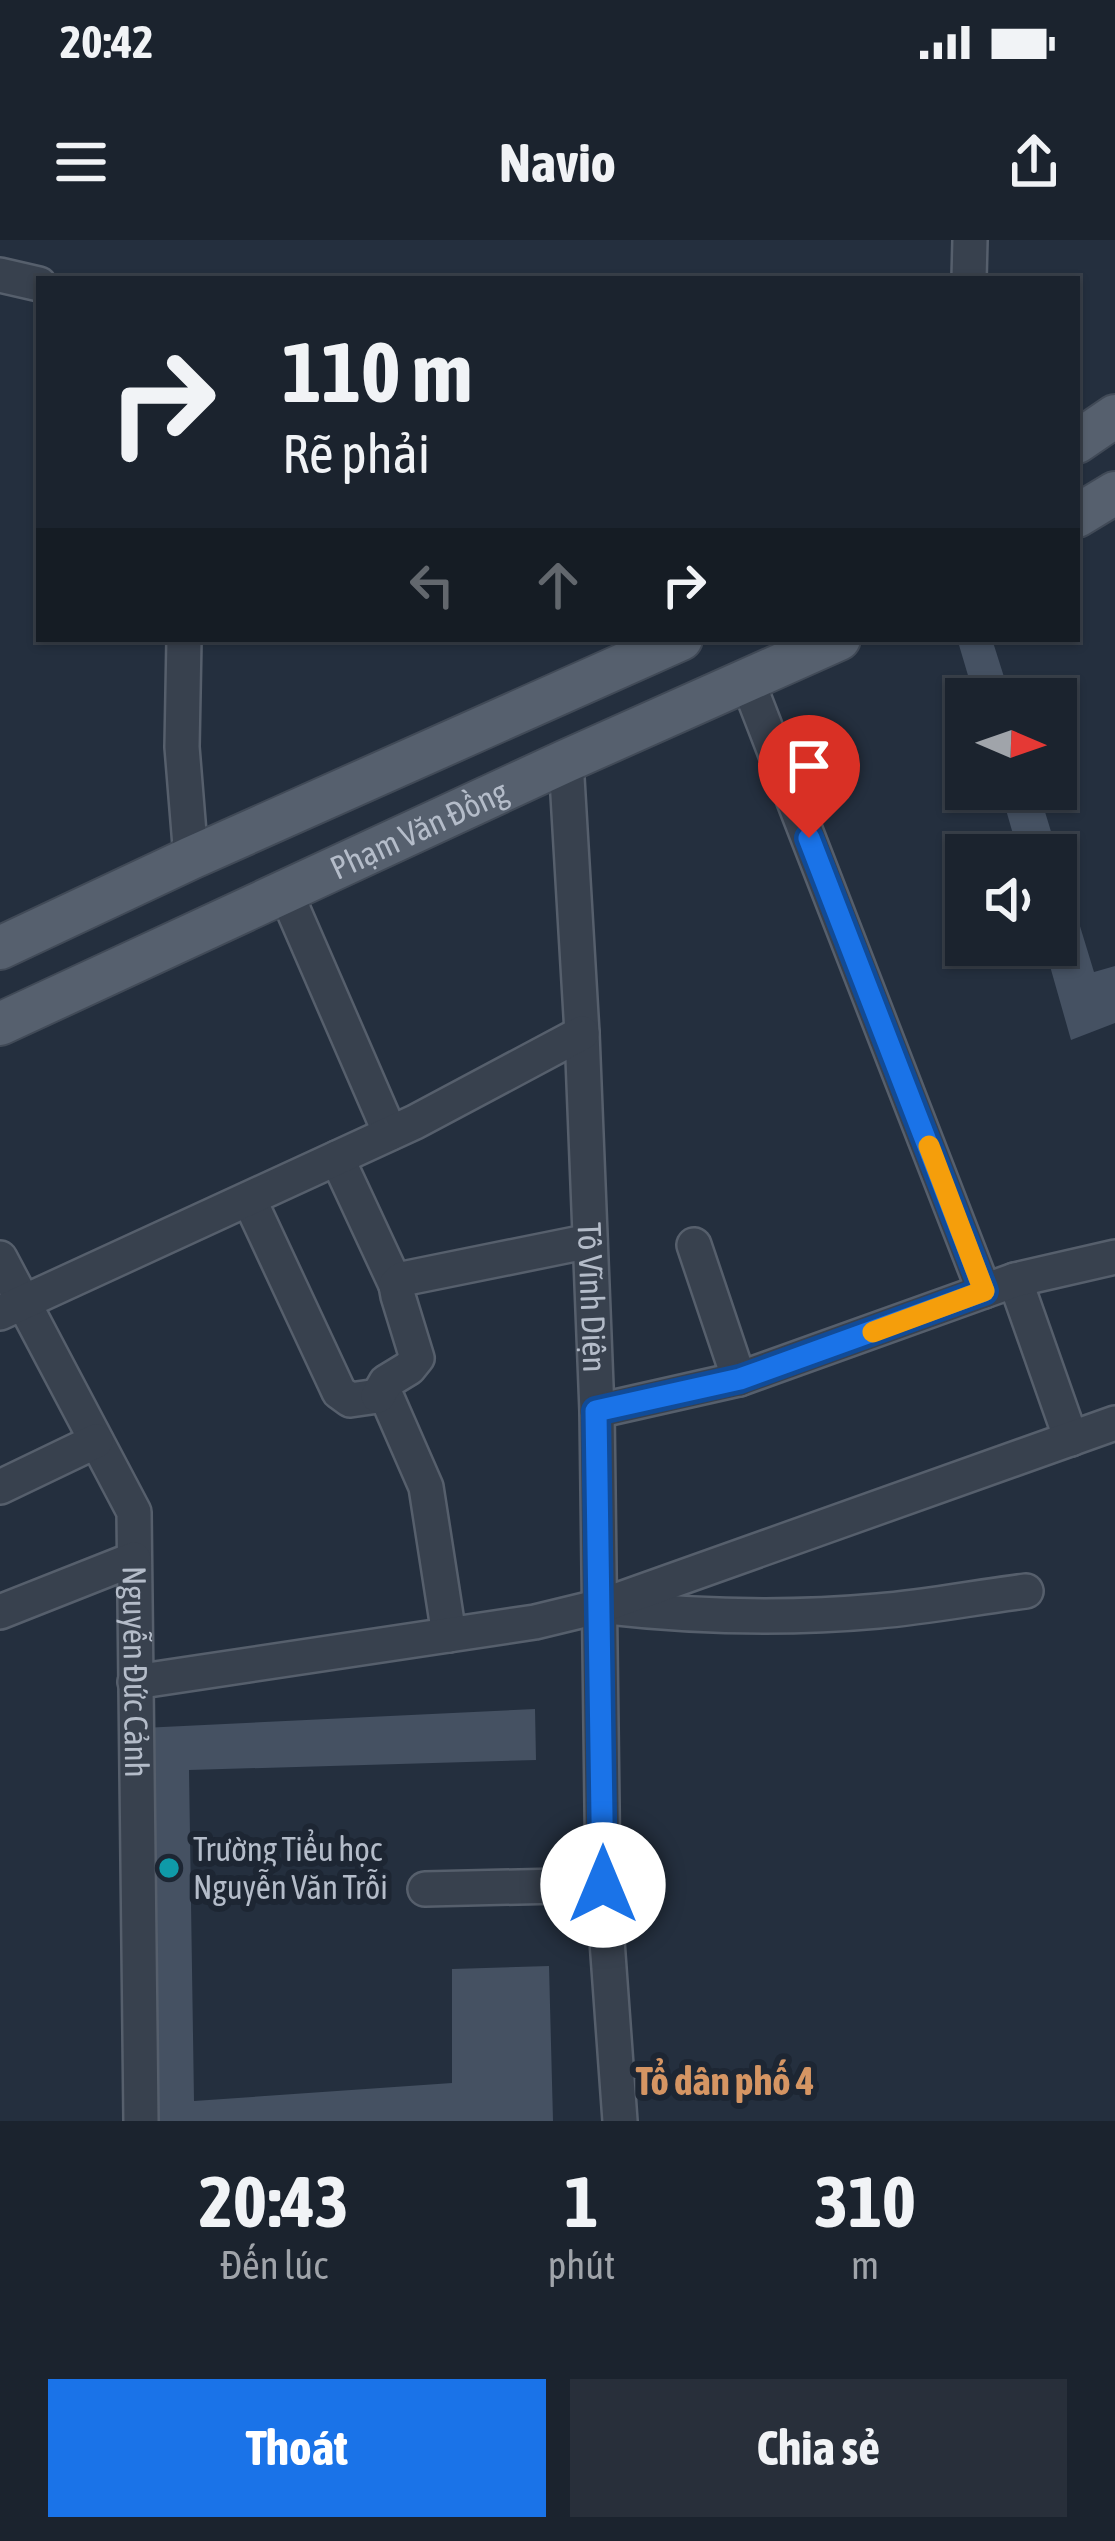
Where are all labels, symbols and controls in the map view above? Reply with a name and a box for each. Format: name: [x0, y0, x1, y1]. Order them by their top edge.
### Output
text: 20:42: [60, 16, 154, 68]
icon: menu: [48, 129, 114, 195]
icon: share: [1001, 129, 1067, 195]
text: Navio: [499, 132, 616, 193]
icon: right: [84, 324, 240, 480]
text: 110 m: [282, 324, 472, 420]
text: Rẽ phải: [282, 423, 430, 484]
icon: left: [399, 552, 465, 618]
icon: ahead: [525, 552, 591, 618]
icon: right: [651, 552, 717, 618]
north arrow: [945, 678, 1077, 810]
map controls: [945, 678, 1077, 966]
pin: [758, 715, 860, 838]
icon: arrive: [776, 733, 842, 799]
street label: Phạm Văn Đồng: [324, 771, 514, 887]
button: sound: [945, 834, 1077, 966]
street label: Tô Vĩnh Diện: [571, 1222, 614, 1373]
street label: Nguyễn Đức Cảnh: [116, 1566, 156, 1778]
position arrow: [540, 1822, 666, 1948]
place label: Trường Tiểu học Nguyễn Văn Trỗi: [193, 1829, 388, 1906]
marker: Trường Tiểu học Nguyễn Văn Trỗi: [156, 1855, 182, 1881]
district label: Tổ dân phố 4: [636, 2058, 814, 2103]
text: 20:43: [199, 2160, 349, 2242]
text: 1: [565, 2160, 598, 2242]
text: 310: [814, 2160, 916, 2242]
text: Đến lúc: [220, 2243, 328, 2287]
text: phút: [548, 2243, 615, 2287]
text: m: [851, 2243, 879, 2287]
button: Thoát: [48, 2379, 546, 2517]
button: Chia sẻ: [570, 2379, 1067, 2517]

